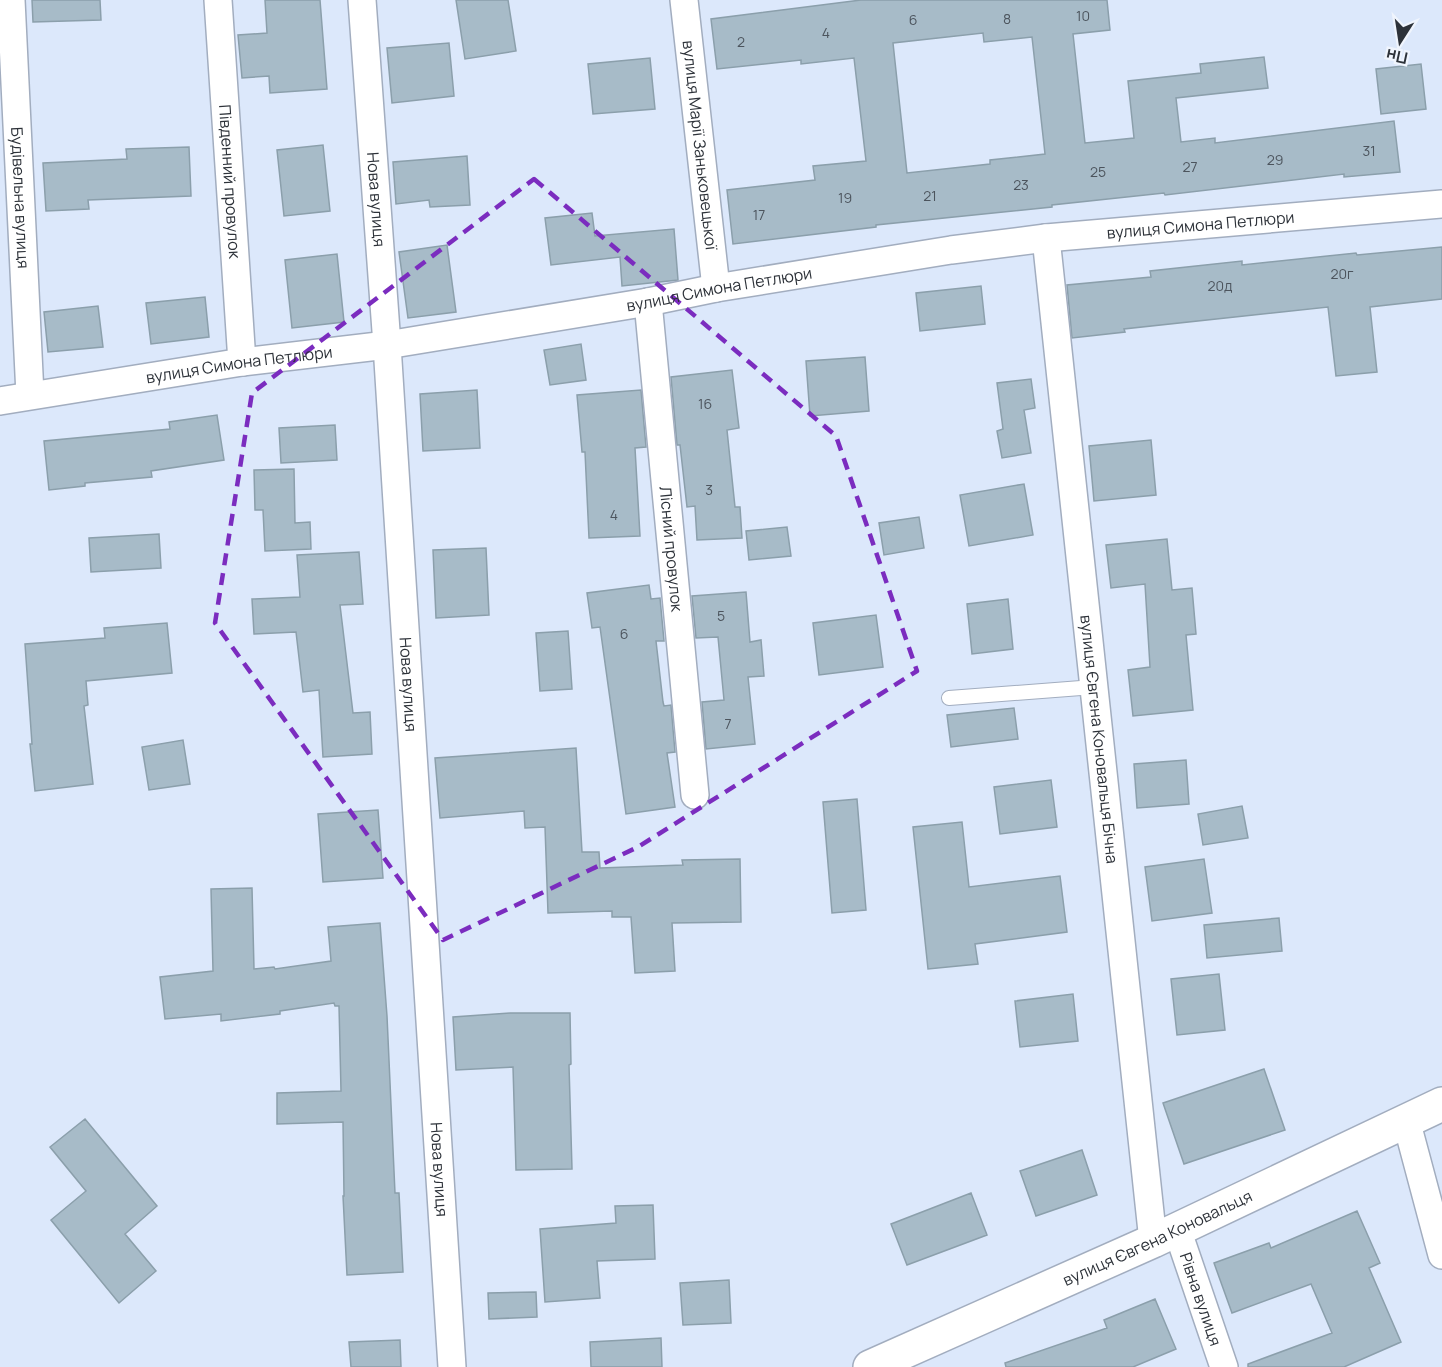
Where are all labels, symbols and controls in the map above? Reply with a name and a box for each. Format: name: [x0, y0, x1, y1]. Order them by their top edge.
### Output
house number: 10: [1076, 6, 1090, 25]
house number: 8: [1003, 9, 1011, 28]
house number: 6: [909, 10, 917, 29]
north arrow: [1370, 12, 1430, 72]
house number: 4: [822, 23, 830, 42]
house number: 2: [737, 32, 745, 51]
street label: вулиця Марії Заньковецької: [678, 39, 723, 252]
text: Пн: [1384, 44, 1410, 70]
street label: Південний провулок: [214, 104, 246, 260]
street label: Будівельна вулиця: [6, 126, 35, 269]
house number: 31: [1362, 141, 1376, 160]
house number: 29: [1267, 150, 1283, 169]
street label: Нова вулиця: [362, 151, 391, 248]
house number: 27: [1182, 157, 1198, 176]
house number: 25: [1090, 162, 1106, 181]
house number: 23: [1013, 175, 1029, 194]
house number: 21: [923, 186, 937, 205]
house number: 19: [838, 188, 852, 207]
house number: 17: [753, 205, 765, 224]
street label: вулиця Симона Петлюри: [1106, 206, 1295, 244]
street label: вулиця Симона Петлюри: [625, 262, 814, 316]
house number: 20г: [1330, 264, 1354, 283]
house number: 20д: [1208, 276, 1232, 295]
street label: вулиця Симона Петлюри: [144, 340, 334, 388]
house number: 16: [698, 394, 712, 413]
house number: 3: [705, 480, 713, 499]
street label: Лісний провулок: [655, 485, 689, 614]
house number: 4: [610, 505, 618, 524]
house number: 5: [717, 606, 725, 625]
street label: вулиця Євгена Коновальця Бічна: [1075, 614, 1124, 865]
house number: 6: [620, 624, 628, 643]
street label: Нова вулиця: [395, 636, 423, 732]
house number: 7: [724, 714, 732, 733]
street label: Нова вулиця: [425, 1121, 453, 1217]
street label: вулиця Євгена Коновальця: [1059, 1185, 1256, 1291]
street label: Рівна вулиця: [1175, 1249, 1227, 1349]

